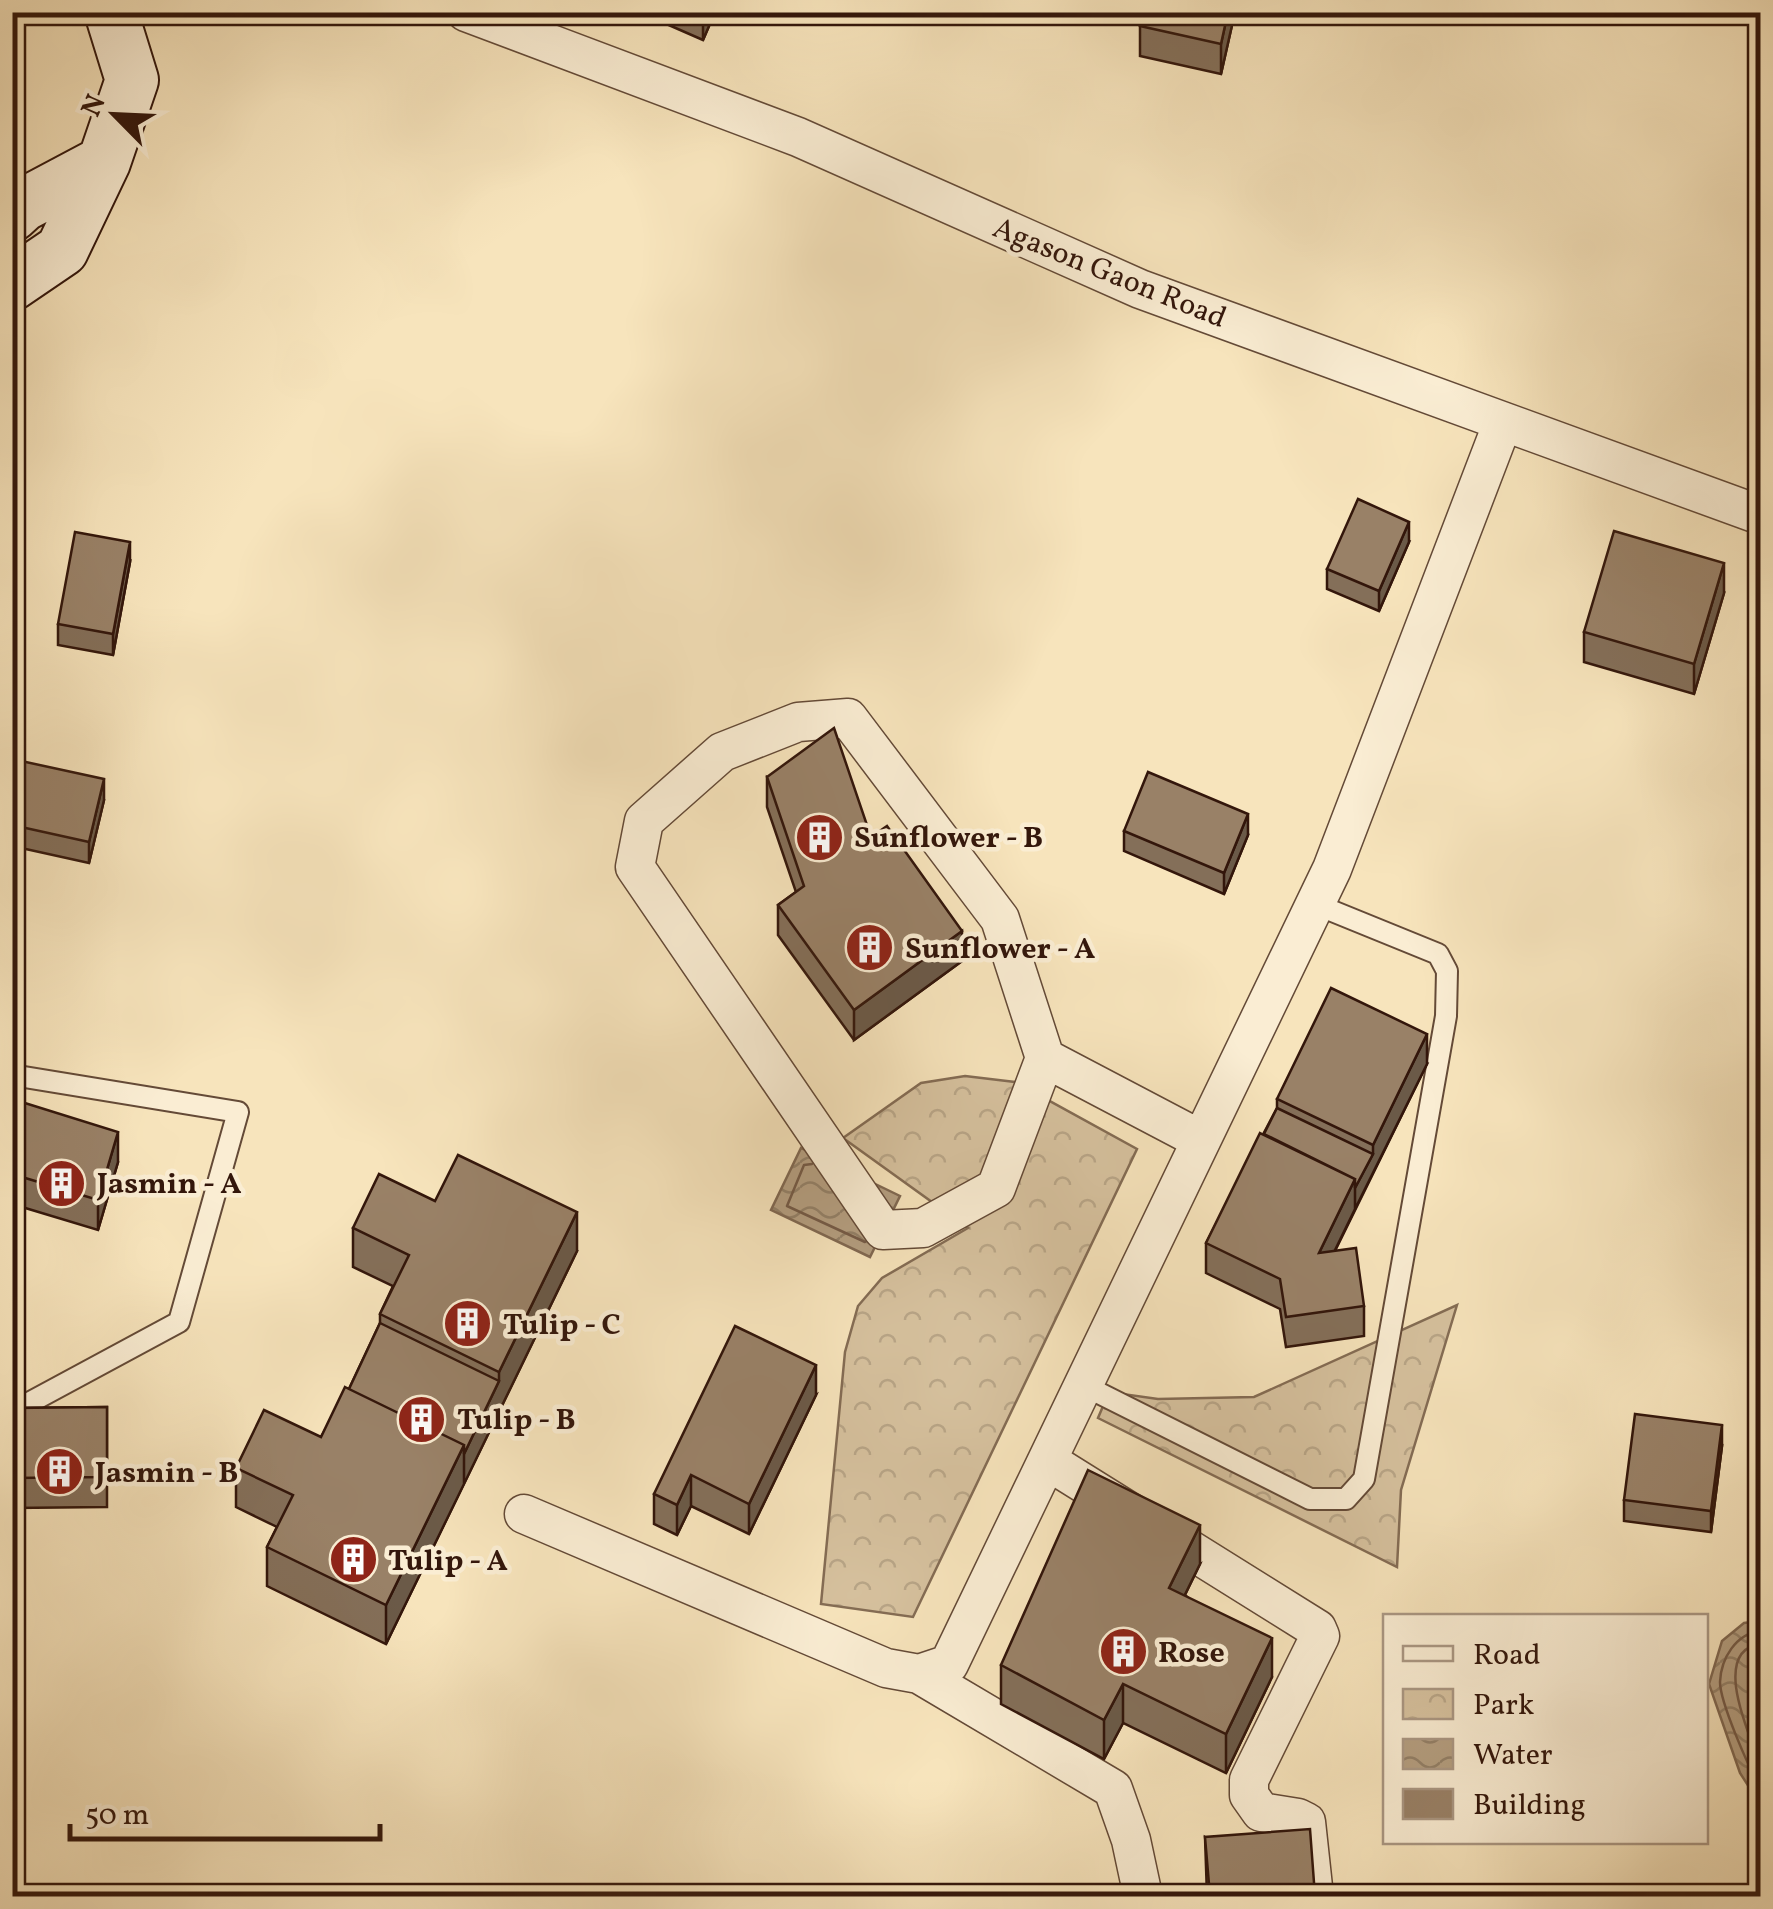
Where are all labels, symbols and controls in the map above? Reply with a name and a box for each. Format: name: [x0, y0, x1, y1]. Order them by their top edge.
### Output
north arrow: [65, 65, 165, 165]
text: N: [72, 89, 116, 123]
street label: Agason Gaon Road: [986, 208, 1232, 340]
building icon: Sunflower - B: [793, 811, 845, 863]
place label: Sunflower - B: [854, 818, 1043, 860]
building icon: Sunflower - A: [844, 922, 896, 974]
place label: Sunflower - A: [905, 929, 1095, 971]
building icon: Jasmin - A: [36, 1157, 88, 1209]
place label: Jasmin - A: [96, 1164, 242, 1206]
building icon: Tulip - C: [442, 1298, 494, 1350]
place label: Tulip - C: [503, 1305, 621, 1347]
building icon: Tulip - B: [396, 1393, 448, 1445]
place label: Tulip - B: [457, 1400, 576, 1442]
building icon: Jasmin - B: [34, 1446, 86, 1498]
place label: Jasmin - B: [94, 1453, 238, 1495]
building icon: Tulip - A: [327, 1534, 379, 1586]
place label: Tulip - A: [388, 1541, 508, 1583]
legend: [1383, 1614, 1708, 1844]
building icon: Rose: [1097, 1626, 1149, 1678]
place label: Rose: [1158, 1633, 1225, 1675]
text: Road: [1473, 1635, 1541, 1677]
text: Park: [1473, 1685, 1534, 1727]
text: Water: [1473, 1735, 1553, 1777]
scale bar: [70, 1779, 380, 1841]
text: Building: [1473, 1785, 1586, 1827]
text: 50 m: [85, 1795, 149, 1837]

